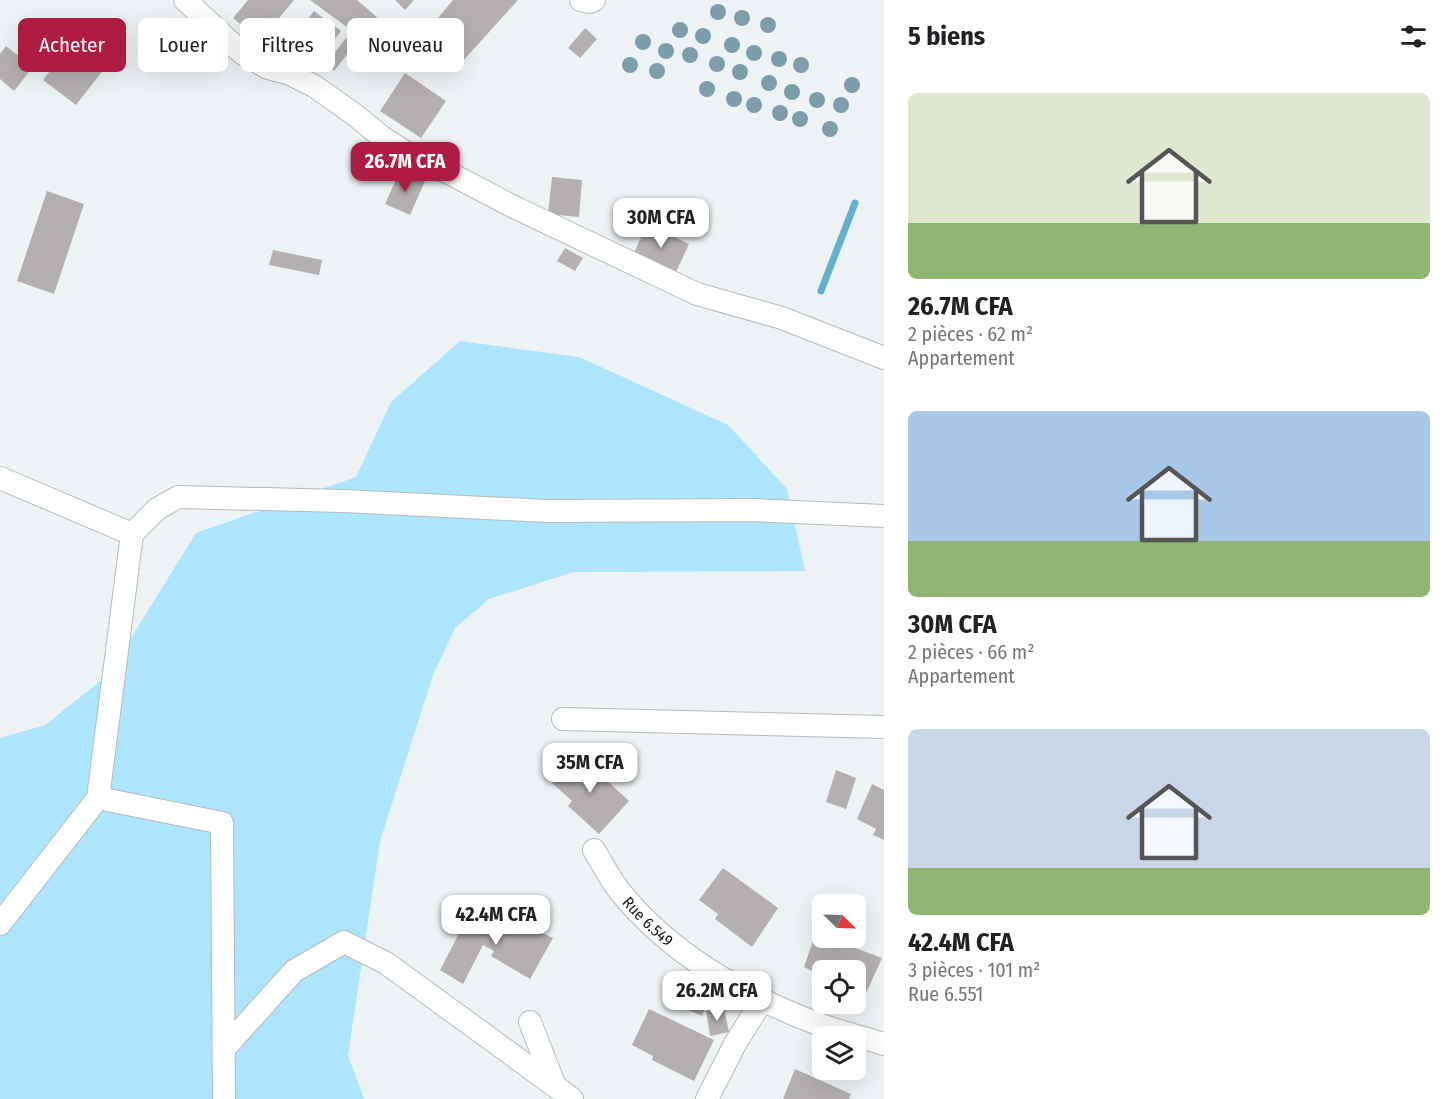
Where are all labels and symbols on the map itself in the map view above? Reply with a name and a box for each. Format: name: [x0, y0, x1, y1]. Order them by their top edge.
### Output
pin: 26.7M CFA: [336, 142, 474, 193]
pin: 30M CFA: [606, 198, 716, 249]
pin: 35M CFA: [535, 743, 645, 794]
street label: Rue 6.549: [619, 893, 677, 950]
north arrow: [812, 894, 866, 948]
pin: 42.4M CFA: [427, 895, 565, 946]
pin: 26.2M CFA: [648, 971, 786, 1022]

